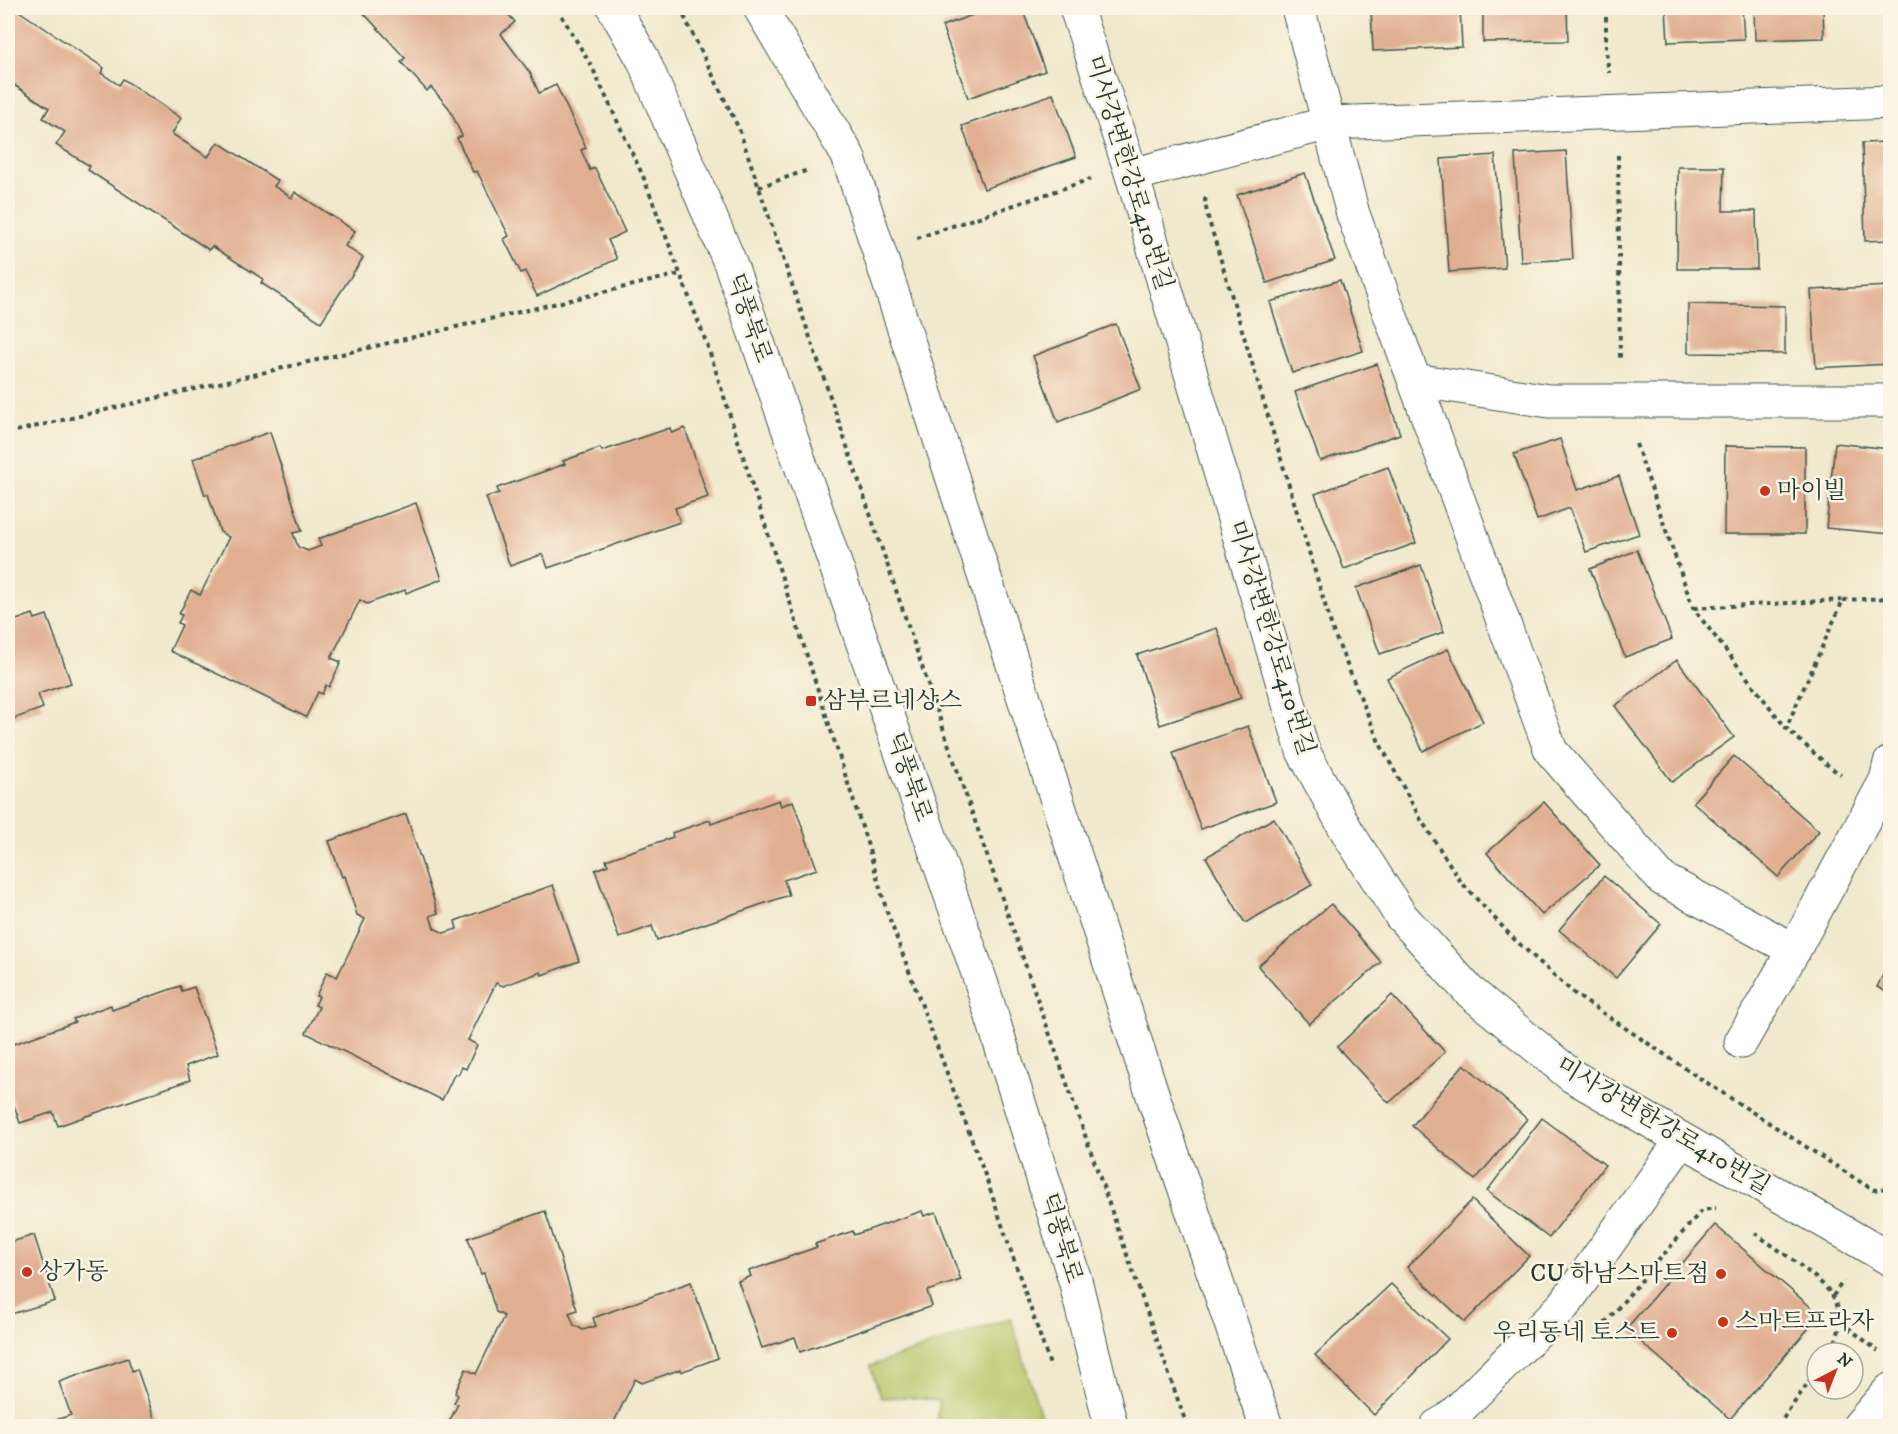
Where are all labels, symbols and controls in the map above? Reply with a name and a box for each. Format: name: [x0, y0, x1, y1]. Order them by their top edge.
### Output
street label: 미사강변한강로410번길: [1079, 52, 1179, 294]
street label: 덕풍북로: [720, 269, 778, 367]
place label: 마이빌: [1777, 476, 1847, 506]
marker: 마이빌: [1758, 484, 1772, 498]
street label: 미사강변한강로410번길: [1221, 517, 1321, 759]
place label: 삼부르네상스: [823, 686, 962, 716]
marker: 삼부르네상스: [804, 694, 818, 708]
street label: 덕풍북로: [880, 728, 938, 826]
street label: 미사강변한강로410번길: [1551, 1050, 1775, 1202]
street label: 덕풍북로: [1033, 1189, 1089, 1287]
place label: 상가동: [39, 1257, 109, 1287]
place label: CU 하남스마트점: [1530, 1259, 1709, 1289]
marker: 상가동: [20, 1265, 34, 1279]
marker: CU 하남스마트점: [1714, 1267, 1728, 1281]
place label: 스마트프라자: [1735, 1307, 1874, 1337]
marker: 스마트프라자: [1716, 1315, 1730, 1329]
place label: 우리동네 토스트: [1493, 1318, 1660, 1348]
marker: 우리동네 토스트: [1665, 1326, 1679, 1340]
north arrow: [1805, 1341, 1865, 1401]
text: N: [1833, 1349, 1856, 1372]

